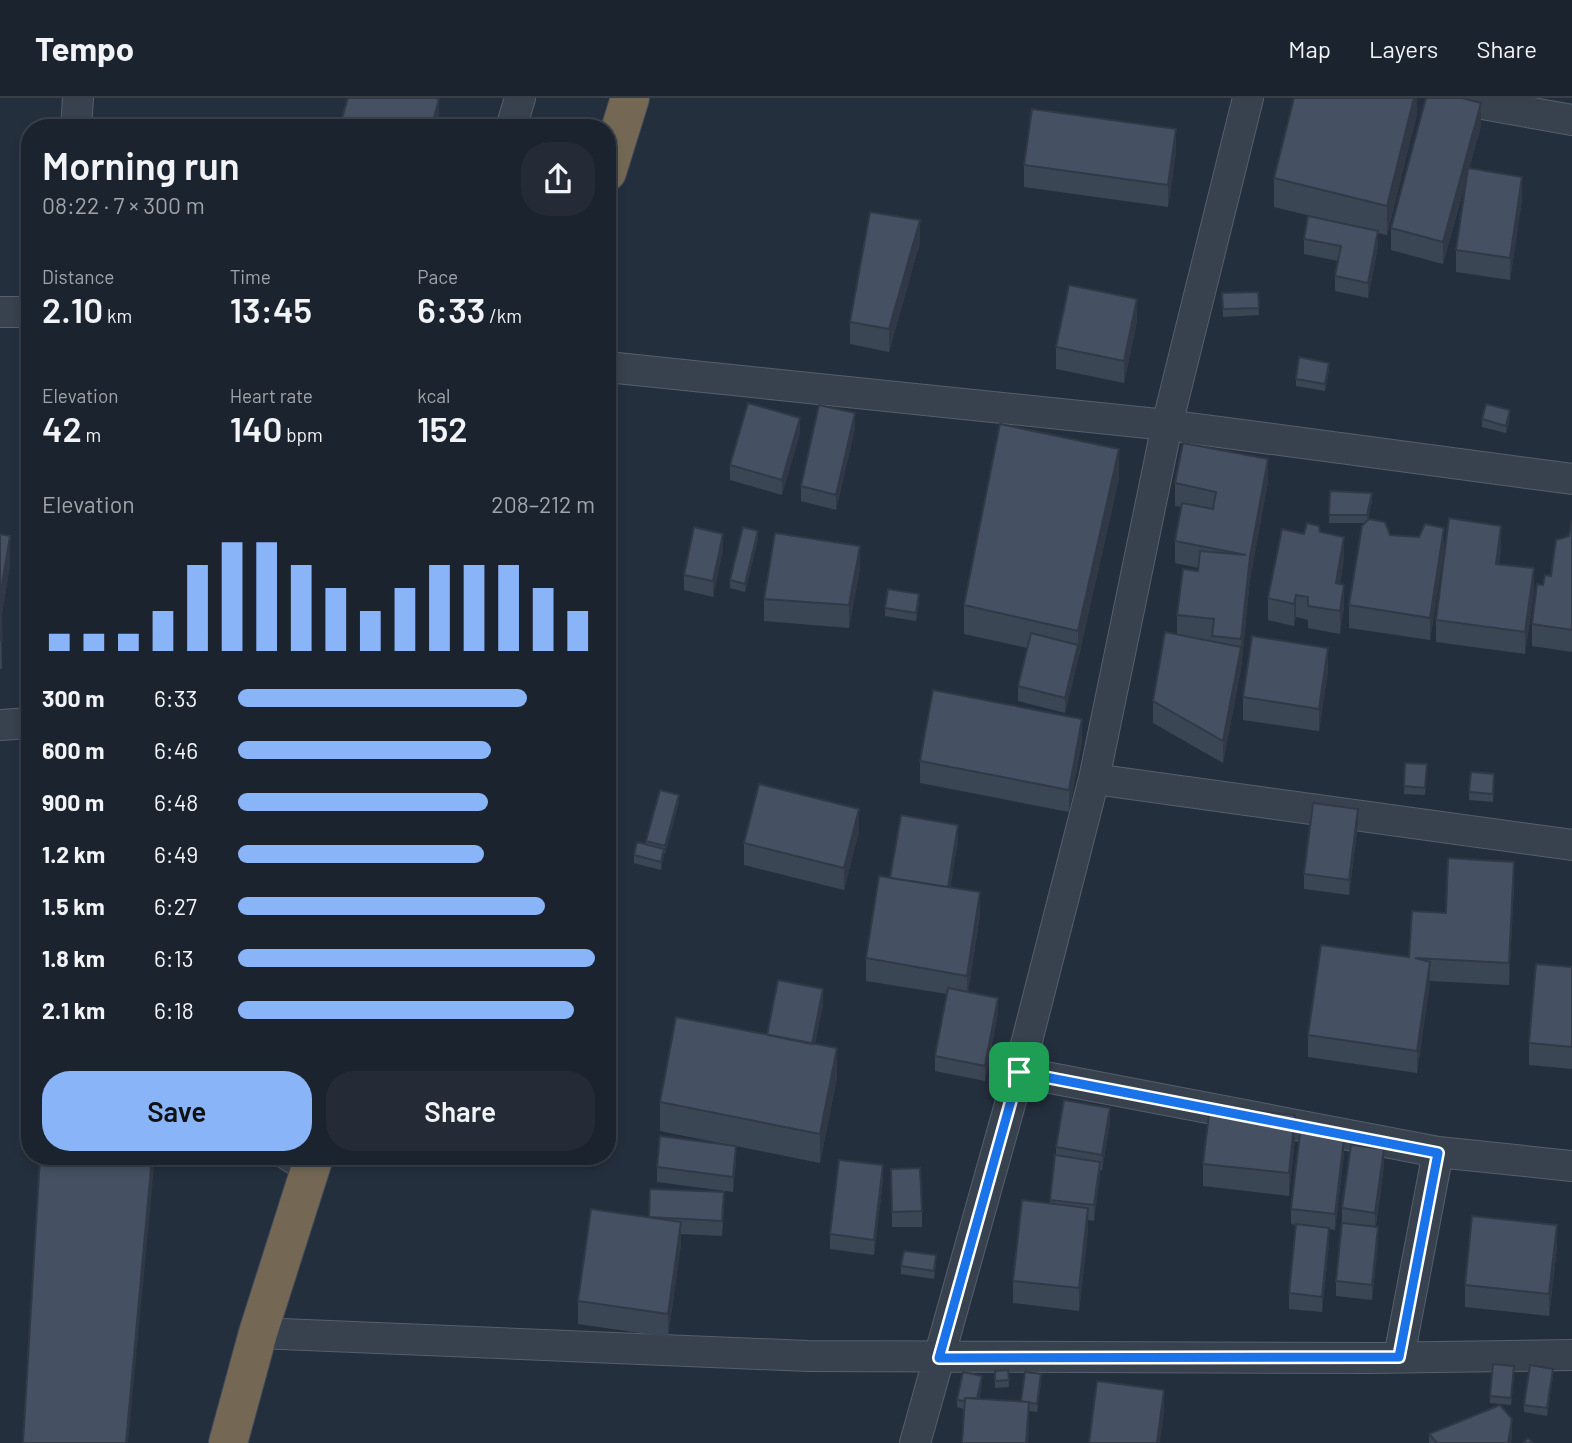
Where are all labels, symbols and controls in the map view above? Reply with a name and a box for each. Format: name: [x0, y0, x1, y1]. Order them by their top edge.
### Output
text: Tempo: [35, 28, 134, 68]
text: Map: [1288, 34, 1331, 63]
text: Layers: [1369, 34, 1438, 63]
text: Share: [1476, 34, 1537, 63]
text: Morning run: [42, 142, 240, 188]
button: share: [521, 142, 595, 216]
text: 08:22 · 7 × 300 m: [42, 191, 205, 219]
text: Distance: [42, 265, 114, 288]
text: Time: [230, 265, 271, 288]
text: Pace: [417, 265, 458, 288]
text: 2.10: [42, 288, 103, 330]
text: 13:45: [230, 288, 312, 330]
text: 6:33: [417, 288, 485, 330]
text: km: [103, 304, 132, 327]
text: /km: [485, 304, 522, 327]
text: Elevation: [42, 384, 119, 407]
text: Heart rate: [230, 384, 313, 407]
text: kcal: [417, 384, 450, 407]
text: 42: [42, 407, 82, 449]
text: 140: [230, 407, 282, 449]
text: 152: [417, 407, 468, 449]
text: m: [82, 423, 101, 446]
text: bpm: [282, 423, 323, 446]
text: Elevation: [42, 490, 135, 518]
text: 208–212 m: [491, 490, 595, 518]
text: 300 m: [42, 684, 104, 712]
text: 6:33: [154, 684, 197, 712]
text: 600 m: [42, 736, 104, 764]
text: 6:46: [154, 736, 198, 764]
text: 900 m: [42, 788, 104, 816]
text: 6:48: [154, 788, 198, 816]
text: 1.2 km: [42, 840, 105, 868]
text: 6:49: [154, 840, 198, 868]
text: 1.5 km: [42, 892, 105, 920]
text: 6:27: [154, 892, 197, 920]
text: 1.8 km: [42, 944, 105, 972]
text: 6:13: [154, 944, 194, 972]
text: 2.1 km: [42, 996, 105, 1024]
text: 6:18: [154, 996, 194, 1024]
pin: [989, 1042, 1049, 1102]
icon: arrive: [1000, 1053, 1038, 1091]
button: Save: [42, 1071, 312, 1151]
button: Share: [326, 1071, 595, 1151]

